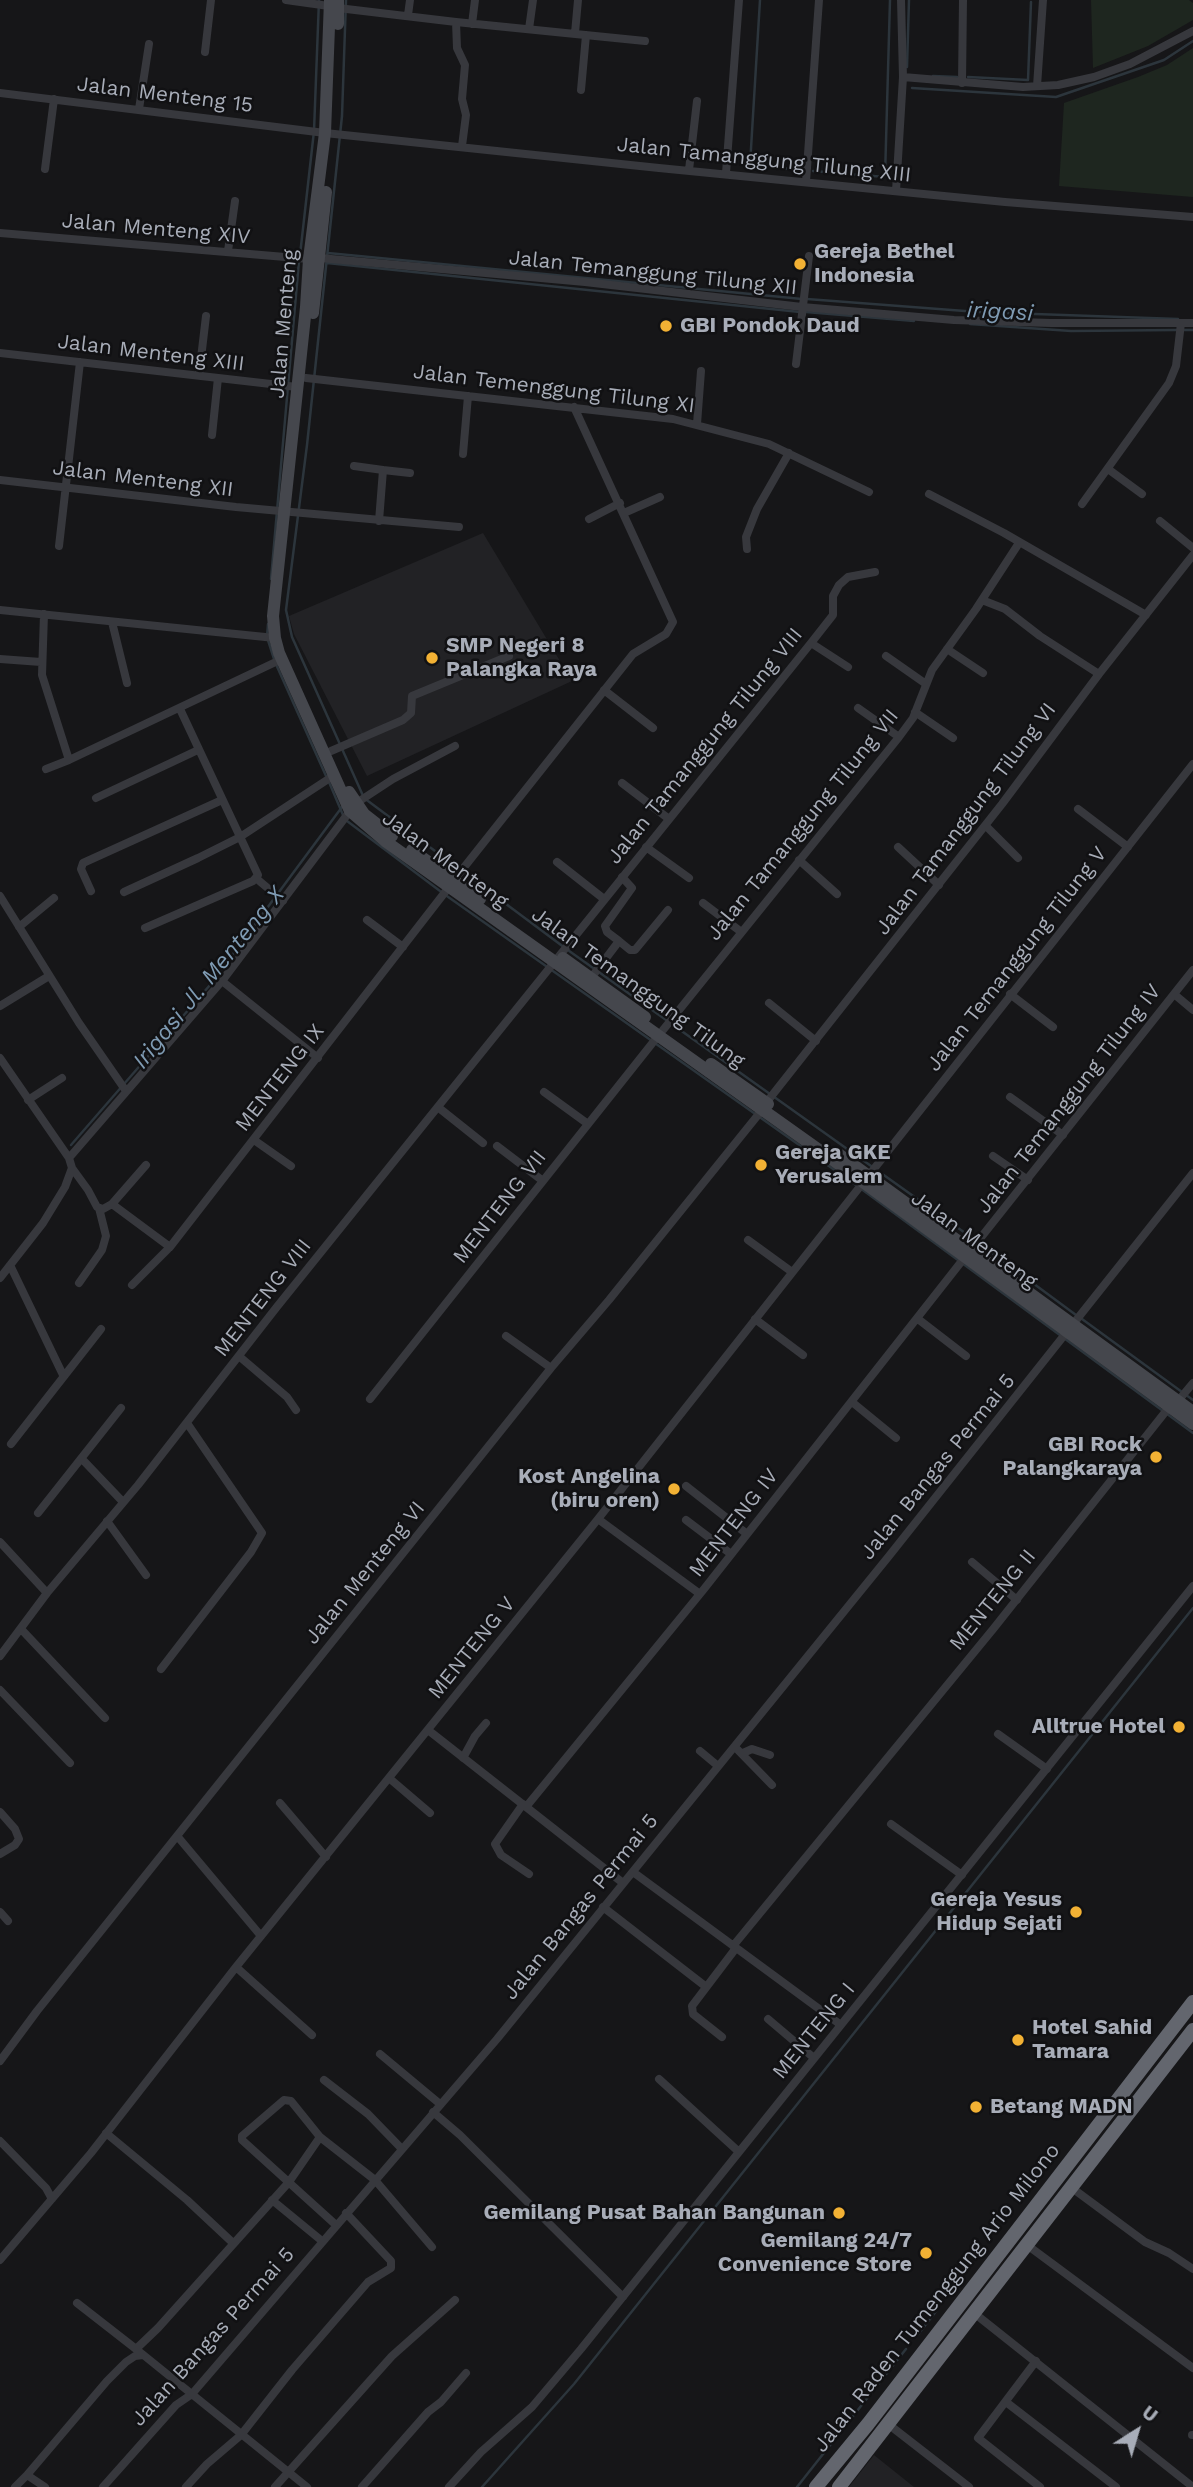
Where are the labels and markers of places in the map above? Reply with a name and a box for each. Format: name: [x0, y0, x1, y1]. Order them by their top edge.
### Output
place label: Gereja Bethel Indonesia: [814, 239, 954, 289]
marker: Gereja Bethel Indonesia: [792, 256, 808, 272]
place label: GBI Pondok Daud: [680, 313, 860, 339]
marker: GBI Pondok Daud: [658, 318, 674, 334]
place label: SMP Negeri 8 Palangka Raya: [446, 633, 597, 683]
marker: SMP Negeri 8 Palangka Raya: [424, 650, 440, 666]
place label: Gereja GKE Yerusalem: [775, 1140, 891, 1190]
marker: Gereja GKE Yerusalem: [753, 1157, 769, 1173]
place label: GBI Rock Palangkaraya: [1003, 1432, 1142, 1482]
marker: GBI Rock Palangkaraya: [1148, 1449, 1164, 1465]
place label: Kost Angelina (biru oren): [518, 1464, 660, 1514]
marker: Kost Angelina (biru oren): [666, 1481, 682, 1497]
place label: Alltrue Hotel: [1032, 1714, 1165, 1740]
marker: Alltrue Hotel: [1171, 1719, 1187, 1735]
place label: Gereja Yesus Hidup Sejati: [930, 1887, 1062, 1937]
marker: Gereja Yesus Hidup Sejati: [1068, 1904, 1084, 1920]
place label: Hotel Sahid Tamara: [1032, 2015, 1152, 2065]
marker: Hotel Sahid Tamara: [1010, 2032, 1026, 2048]
place label: Betang MADN: [990, 2094, 1133, 2120]
marker: Betang MADN: [968, 2099, 984, 2115]
place label: Gemilang Pusat Bahan Bangunan: [483, 2200, 825, 2226]
marker: Gemilang Pusat Bahan Bangunan: [831, 2205, 847, 2221]
place label: Gemilang 24/7 Convenience Store: [718, 2228, 912, 2278]
marker: Gemilang 24/7 Convenience Store: [918, 2245, 934, 2261]

